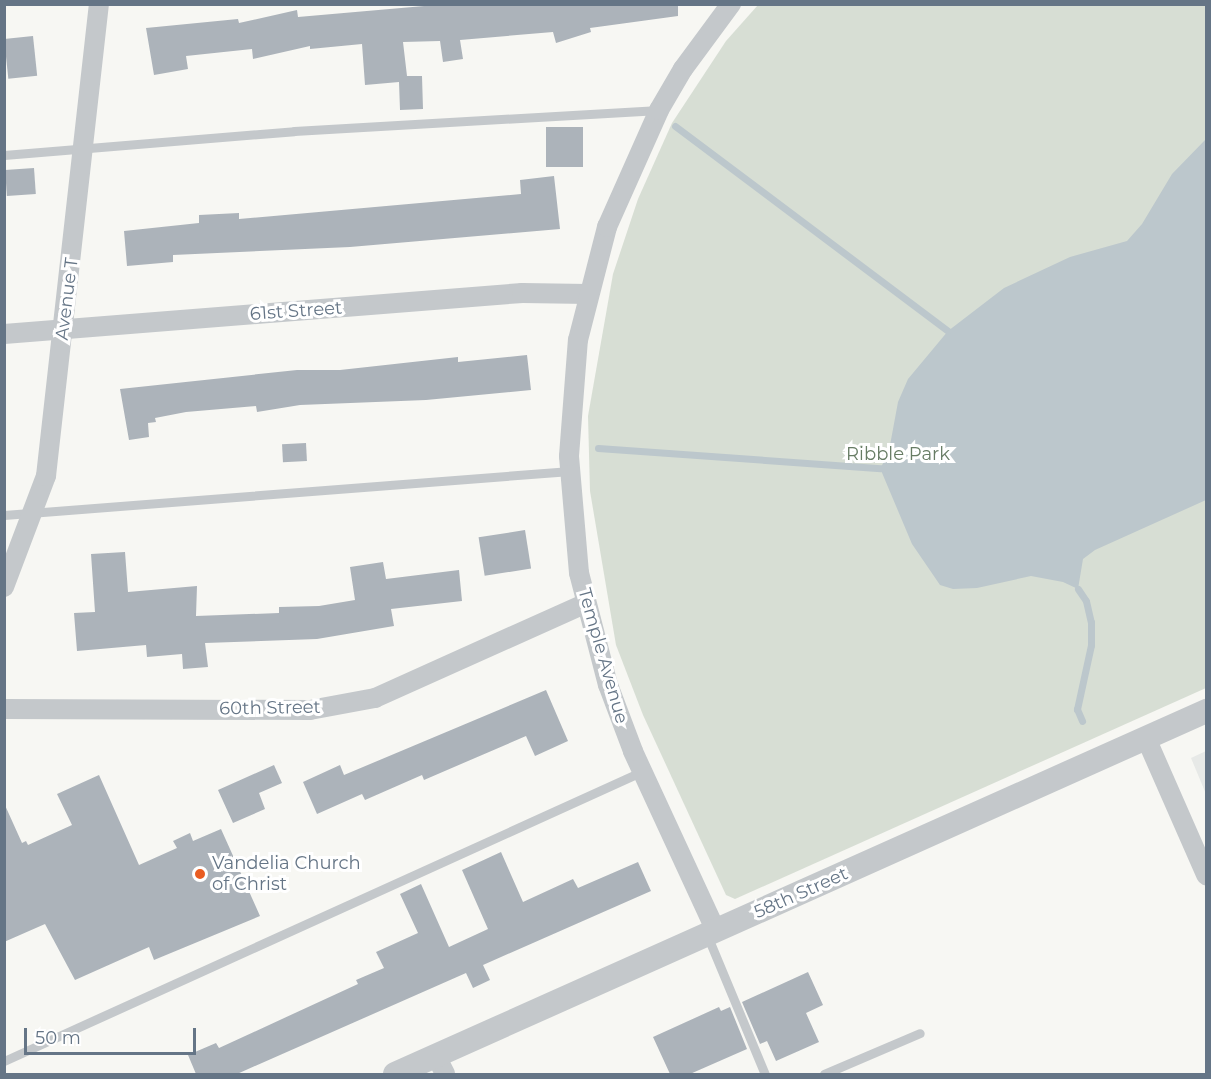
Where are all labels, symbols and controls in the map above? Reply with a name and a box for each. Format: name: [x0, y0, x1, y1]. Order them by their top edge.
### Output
street label: Avenue T: [51, 257, 83, 341]
street label: 61st Street: [249, 297, 343, 325]
park label: Ribble Park: [846, 443, 950, 465]
street label: Temple Avenue: [573, 586, 633, 726]
street label: 60th Street: [219, 696, 321, 720]
place label: Vandelia Church of Christ: [212, 853, 361, 896]
street label: 58th Street: [751, 863, 851, 923]
marker: Vandelia Church of Christ: [193, 867, 207, 881]
scale bar: [27, 1016, 200, 1054]
text: 50 m: [35, 1027, 81, 1049]

